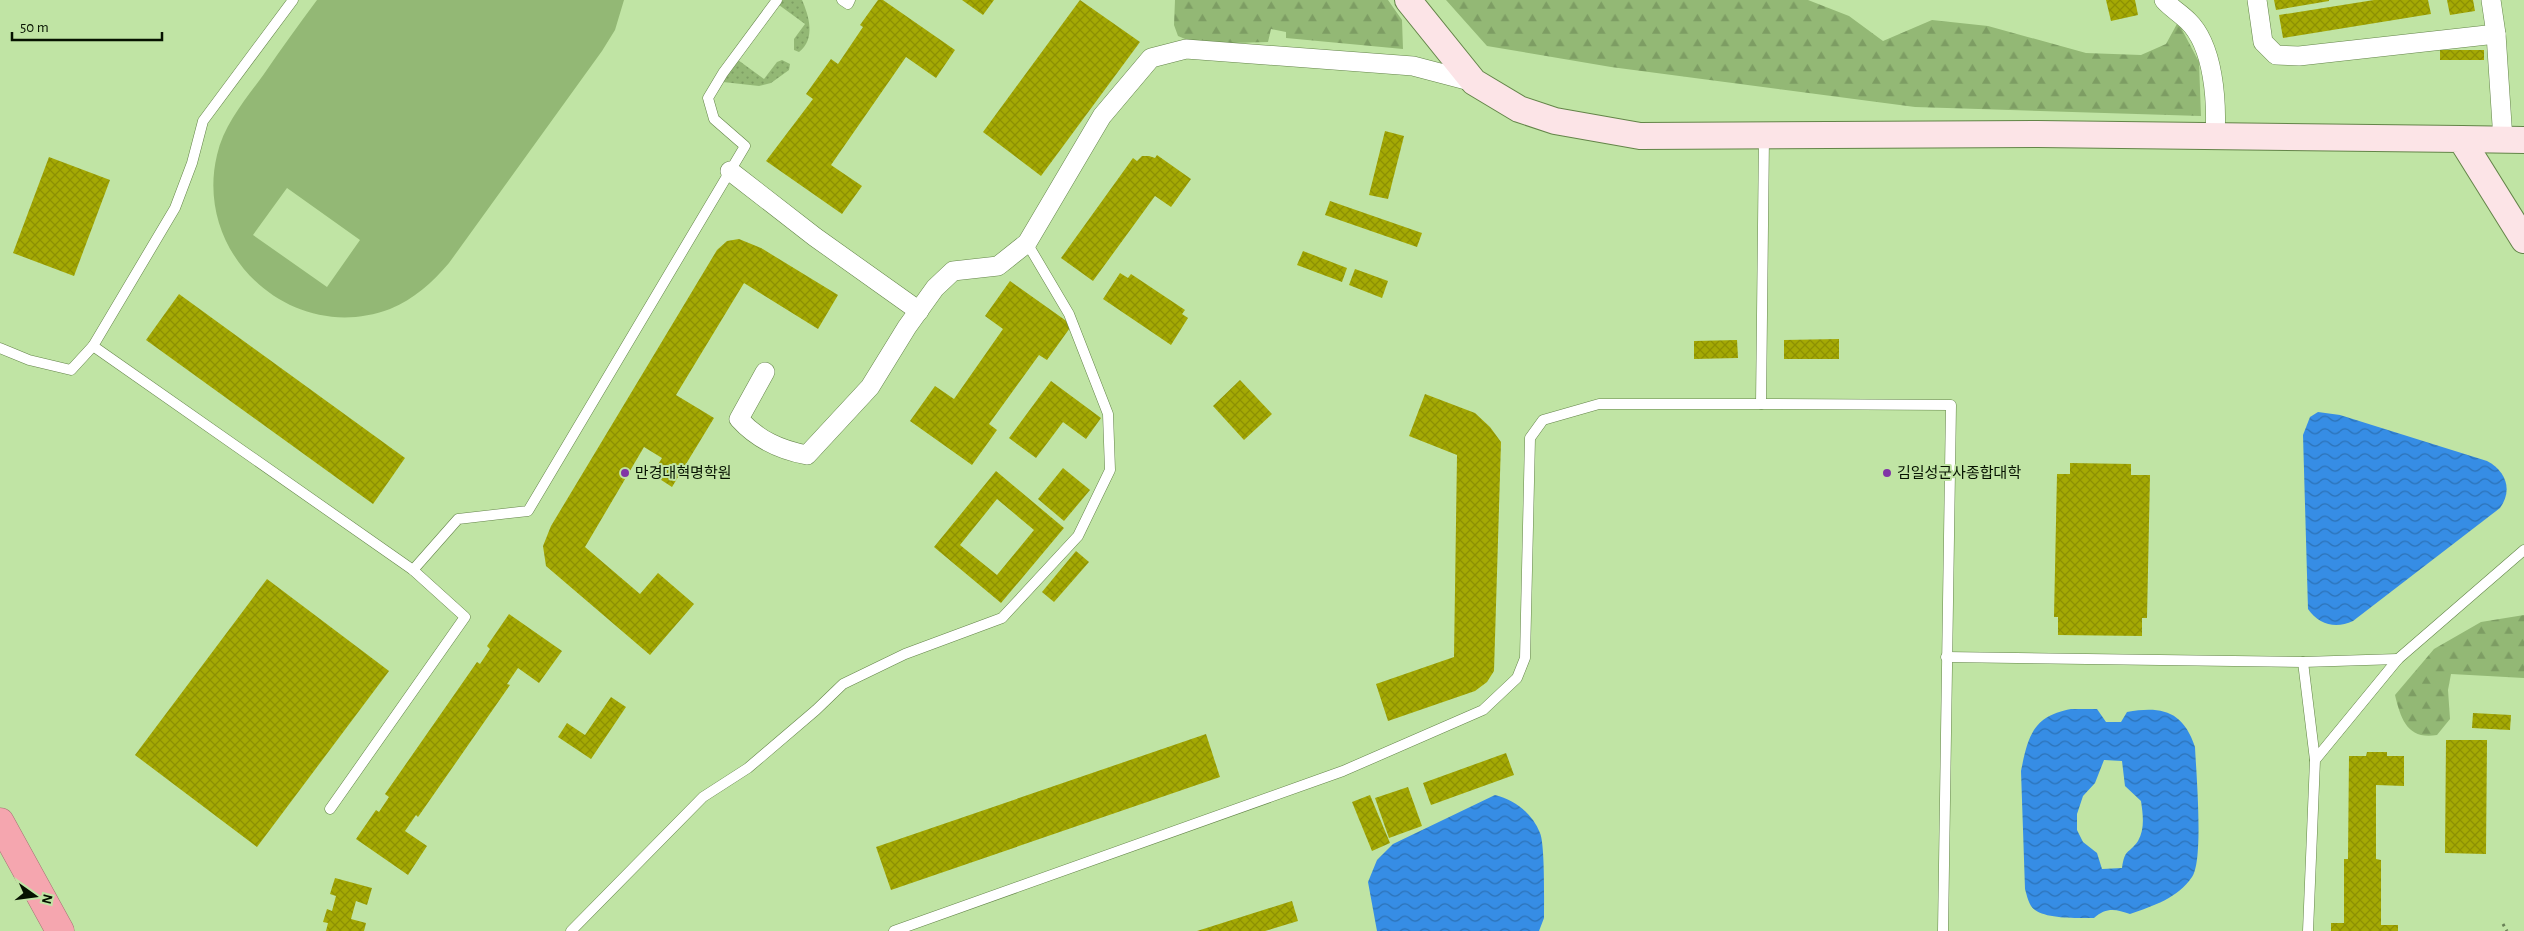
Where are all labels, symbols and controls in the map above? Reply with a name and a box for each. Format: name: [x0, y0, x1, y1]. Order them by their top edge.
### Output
scale bar: [12, 10, 162, 42]
text: 50 m: [20, 20, 49, 35]
place label: 만경대혁명학원: [635, 464, 732, 481]
place label: 김일성군사종합대학: [1897, 464, 2021, 481]
marker: 만경대혁명학원: [619, 467, 631, 479]
marker: 김일성군사종합대학: [1881, 467, 1893, 479]
north arrow: [10, 871, 60, 921]
text: N: [39, 892, 55, 905]

